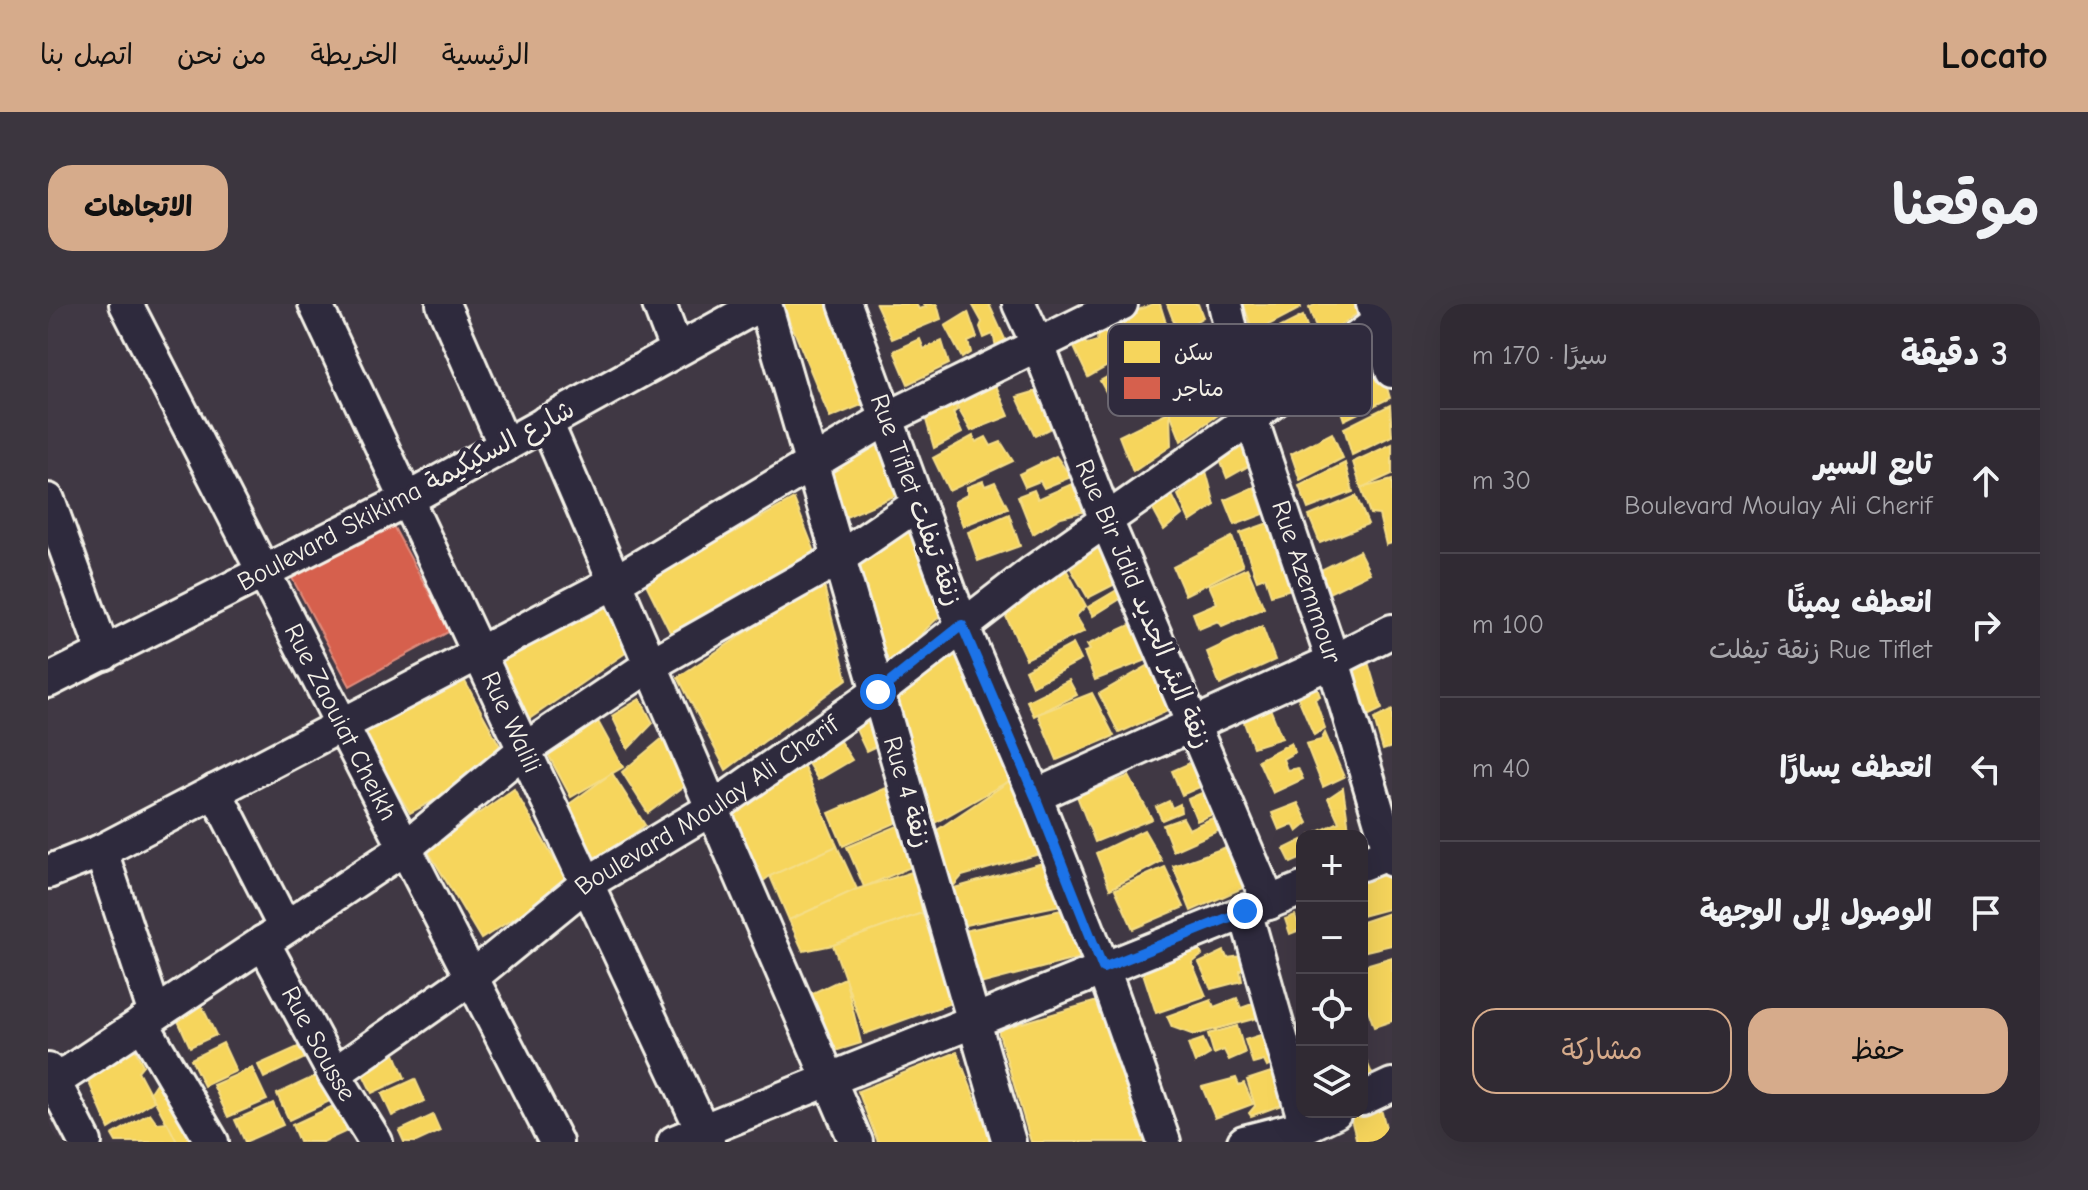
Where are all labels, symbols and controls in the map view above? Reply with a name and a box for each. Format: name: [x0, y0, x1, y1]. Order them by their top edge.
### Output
text: Locato: [1940, 34, 2048, 78]
text: اتصل بنا: [40, 39, 133, 71]
text: من نحن: [177, 39, 266, 71]
text: الخريطة: [310, 39, 398, 71]
text: الرئيسية: [442, 39, 530, 71]
button: الاتجاهات: [48, 165, 228, 251]
text: موقعنا: [1892, 174, 2040, 238]
legend: [1108, 324, 1372, 416]
text: 3 دقيقة: [1901, 334, 2008, 374]
text: سكن: [1174, 340, 1214, 366]
text: سيرًا · 170 m: [1472, 341, 1608, 371]
text: متاجر: [1172, 376, 1224, 402]
street label: Rue Tiflet زنقة تيفلت: [864, 390, 968, 610]
street label: Boulevard Skikima شارع السكيكيمة: [233, 394, 580, 600]
text: تابع السير: [1814, 447, 1932, 482]
street label: Rue Bir Jdid زنقة البئر الجديد: [1068, 455, 1218, 753]
icon: ahead: [1964, 459, 2008, 503]
text: 30 m: [1472, 466, 1531, 496]
text: Boulevard Moulay Ali Cherif: [1624, 491, 1932, 521]
street label: Rue Azemmour: [1265, 497, 1348, 668]
text: انعطف يمينًا: [1787, 585, 1932, 620]
icon: right: [1964, 603, 2008, 647]
text: 100 m: [1472, 610, 1544, 640]
street label: Rue Zaouiat Cheikh: [278, 619, 403, 826]
text: Rue Tiflet زنقة تيفلت: [1709, 635, 1932, 665]
street label: Rue Walili: [475, 667, 548, 778]
route start: [860, 674, 896, 710]
street label: Boulevard Moulay Ali Cherif: [569, 708, 846, 902]
street label: Rue 4 زنقة: [877, 733, 937, 851]
icon: left: [1964, 747, 2008, 791]
text: انعطف يسارًا: [1780, 750, 1932, 785]
text: 40 m: [1472, 754, 1531, 784]
map controls: [1296, 830, 1368, 1118]
button: +: [1296, 830, 1368, 902]
icon: arrive: [1964, 891, 2008, 935]
route end: [1227, 893, 1263, 929]
text: الوصول إلى الوجهة: [1700, 894, 1932, 929]
button: −: [1296, 902, 1368, 974]
button: locate: [1296, 974, 1368, 1046]
street label: Rue Sousse: [275, 981, 362, 1107]
button: مشاركة: [1472, 1008, 1732, 1094]
button: حفظ: [1748, 1008, 2008, 1094]
button: layers: [1296, 1046, 1368, 1118]

